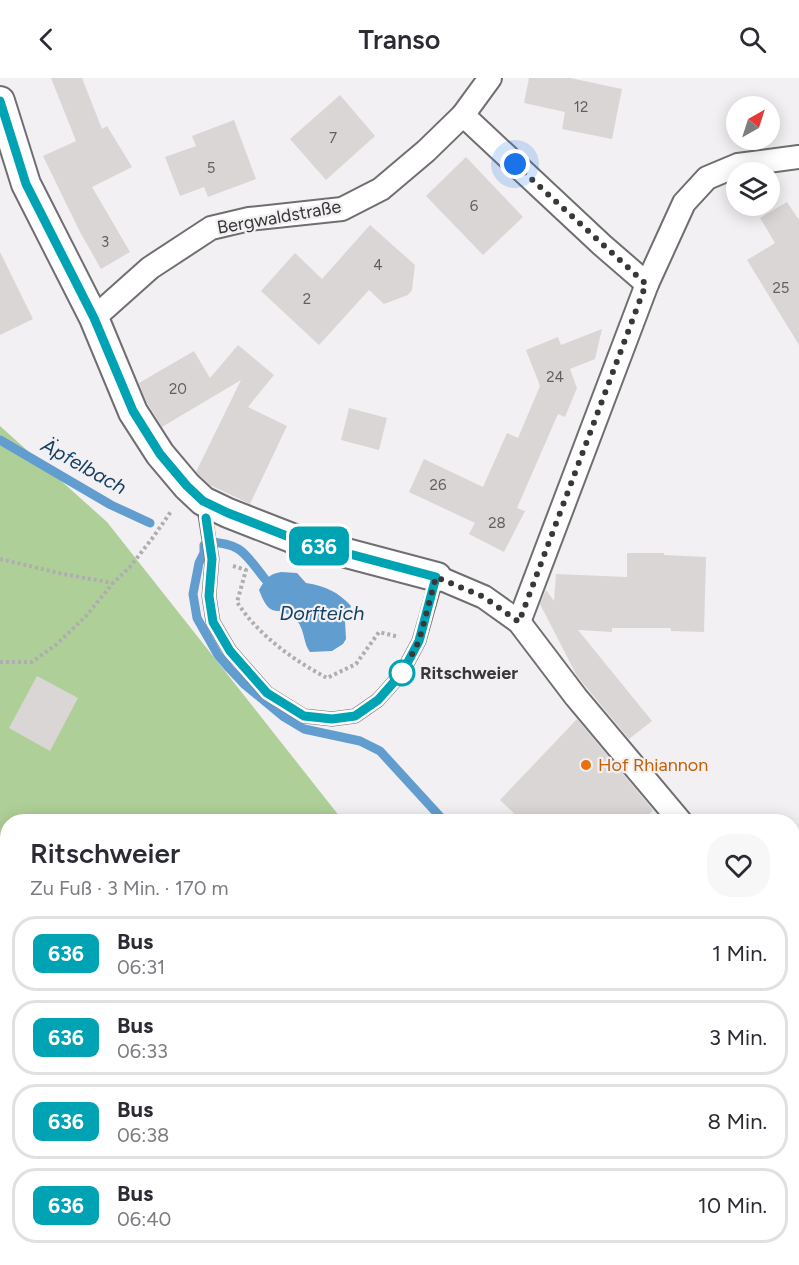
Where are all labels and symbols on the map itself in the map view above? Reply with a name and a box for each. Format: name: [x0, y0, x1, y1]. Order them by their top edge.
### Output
north arrow: [726, 96, 780, 150]
house number: 12: [574, 98, 588, 116]
house number: 7: [329, 129, 337, 147]
your location: [500, 149, 530, 179]
house number: 5: [207, 159, 215, 177]
street label: Bergwaldstraße: [215, 195, 343, 239]
house number: 6: [470, 197, 479, 215]
house number: 3: [101, 233, 109, 251]
house number: 4: [373, 256, 383, 274]
house number: 25: [772, 279, 790, 297]
house number: 2: [303, 290, 311, 308]
house number: 24: [546, 368, 564, 386]
house number: 20: [169, 380, 187, 398]
water label: Äpfelbach: [36, 432, 131, 499]
house number: 26: [430, 476, 447, 494]
house number: 28: [488, 514, 506, 532]
line badge: 636: [284, 526, 354, 566]
water label: Dorfteich: [280, 601, 364, 625]
marker: Ritschweier: [389, 660, 415, 686]
place label: Ritschweier: [420, 662, 518, 684]
place label: Hof Rhiannon: [598, 754, 708, 776]
marker: Hof Rhiannon: [579, 758, 593, 772]

